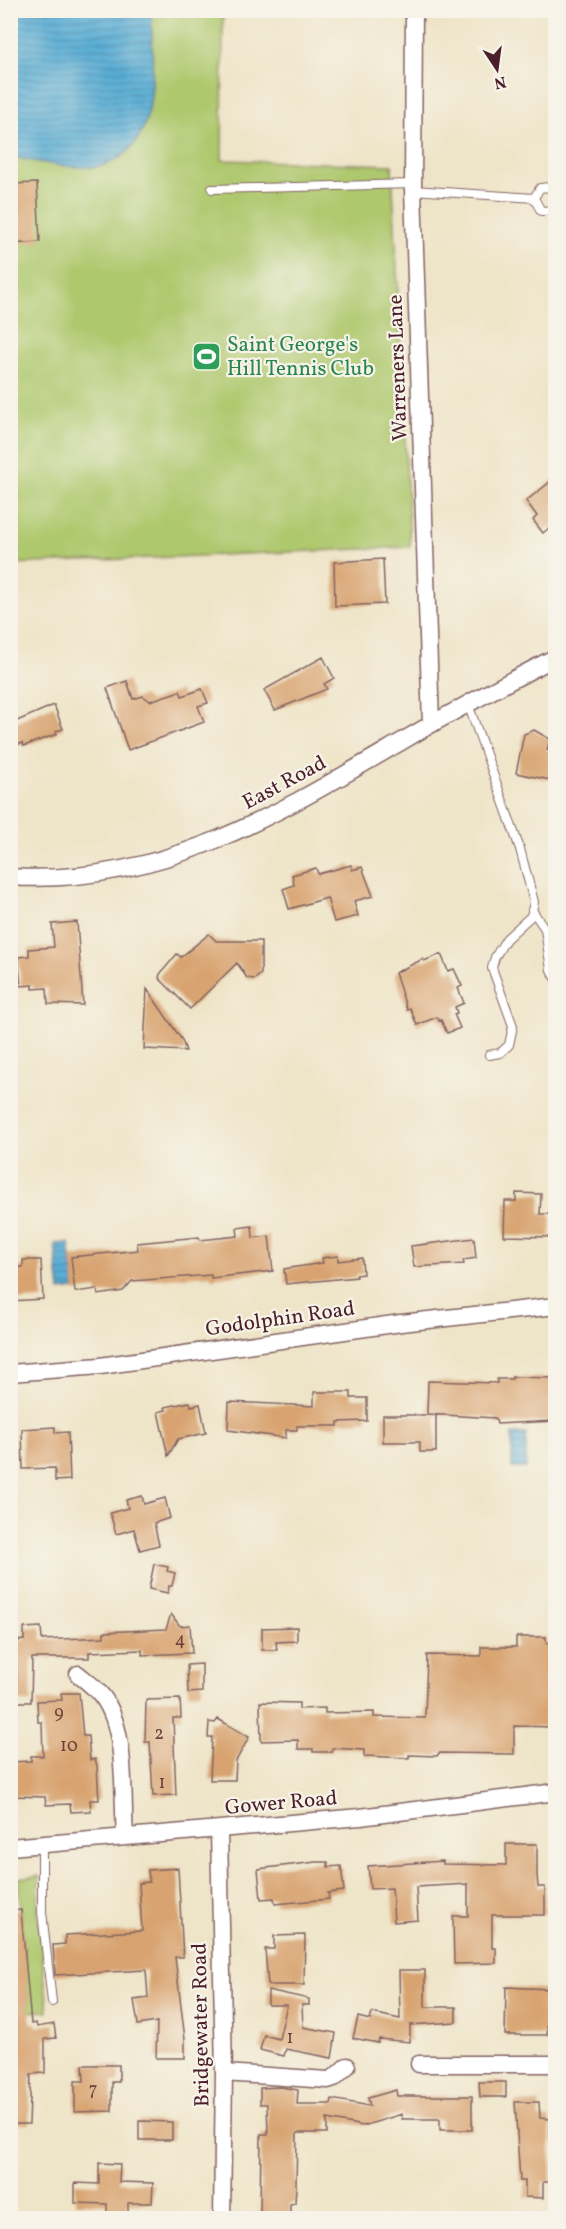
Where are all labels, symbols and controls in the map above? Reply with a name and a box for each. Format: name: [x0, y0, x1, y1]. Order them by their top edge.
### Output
north arrow: [467, 39, 527, 99]
text: N: [491, 70, 508, 94]
street label: Warreners Lane: [381, 294, 416, 442]
place label: Saint George's Hill Tennis Club: [227, 331, 374, 384]
sports icon: Saint George's Hill Tennis Club: [190, 340, 222, 372]
street label: East Road: [238, 749, 332, 818]
street label: Godolphin Road: [204, 1295, 357, 1344]
house number: 4: [175, 1628, 185, 1653]
house number: 9: [54, 1701, 64, 1726]
house number: 2: [154, 1722, 164, 1747]
house number: 10: [60, 1734, 78, 1759]
house number: 1: [159, 1771, 165, 1796]
street label: Gower Road: [224, 1784, 339, 1823]
street label: Bridgewater Road: [186, 1943, 217, 2107]
house number: 1: [287, 2026, 293, 2051]
house number: 7: [89, 2078, 97, 2103]

